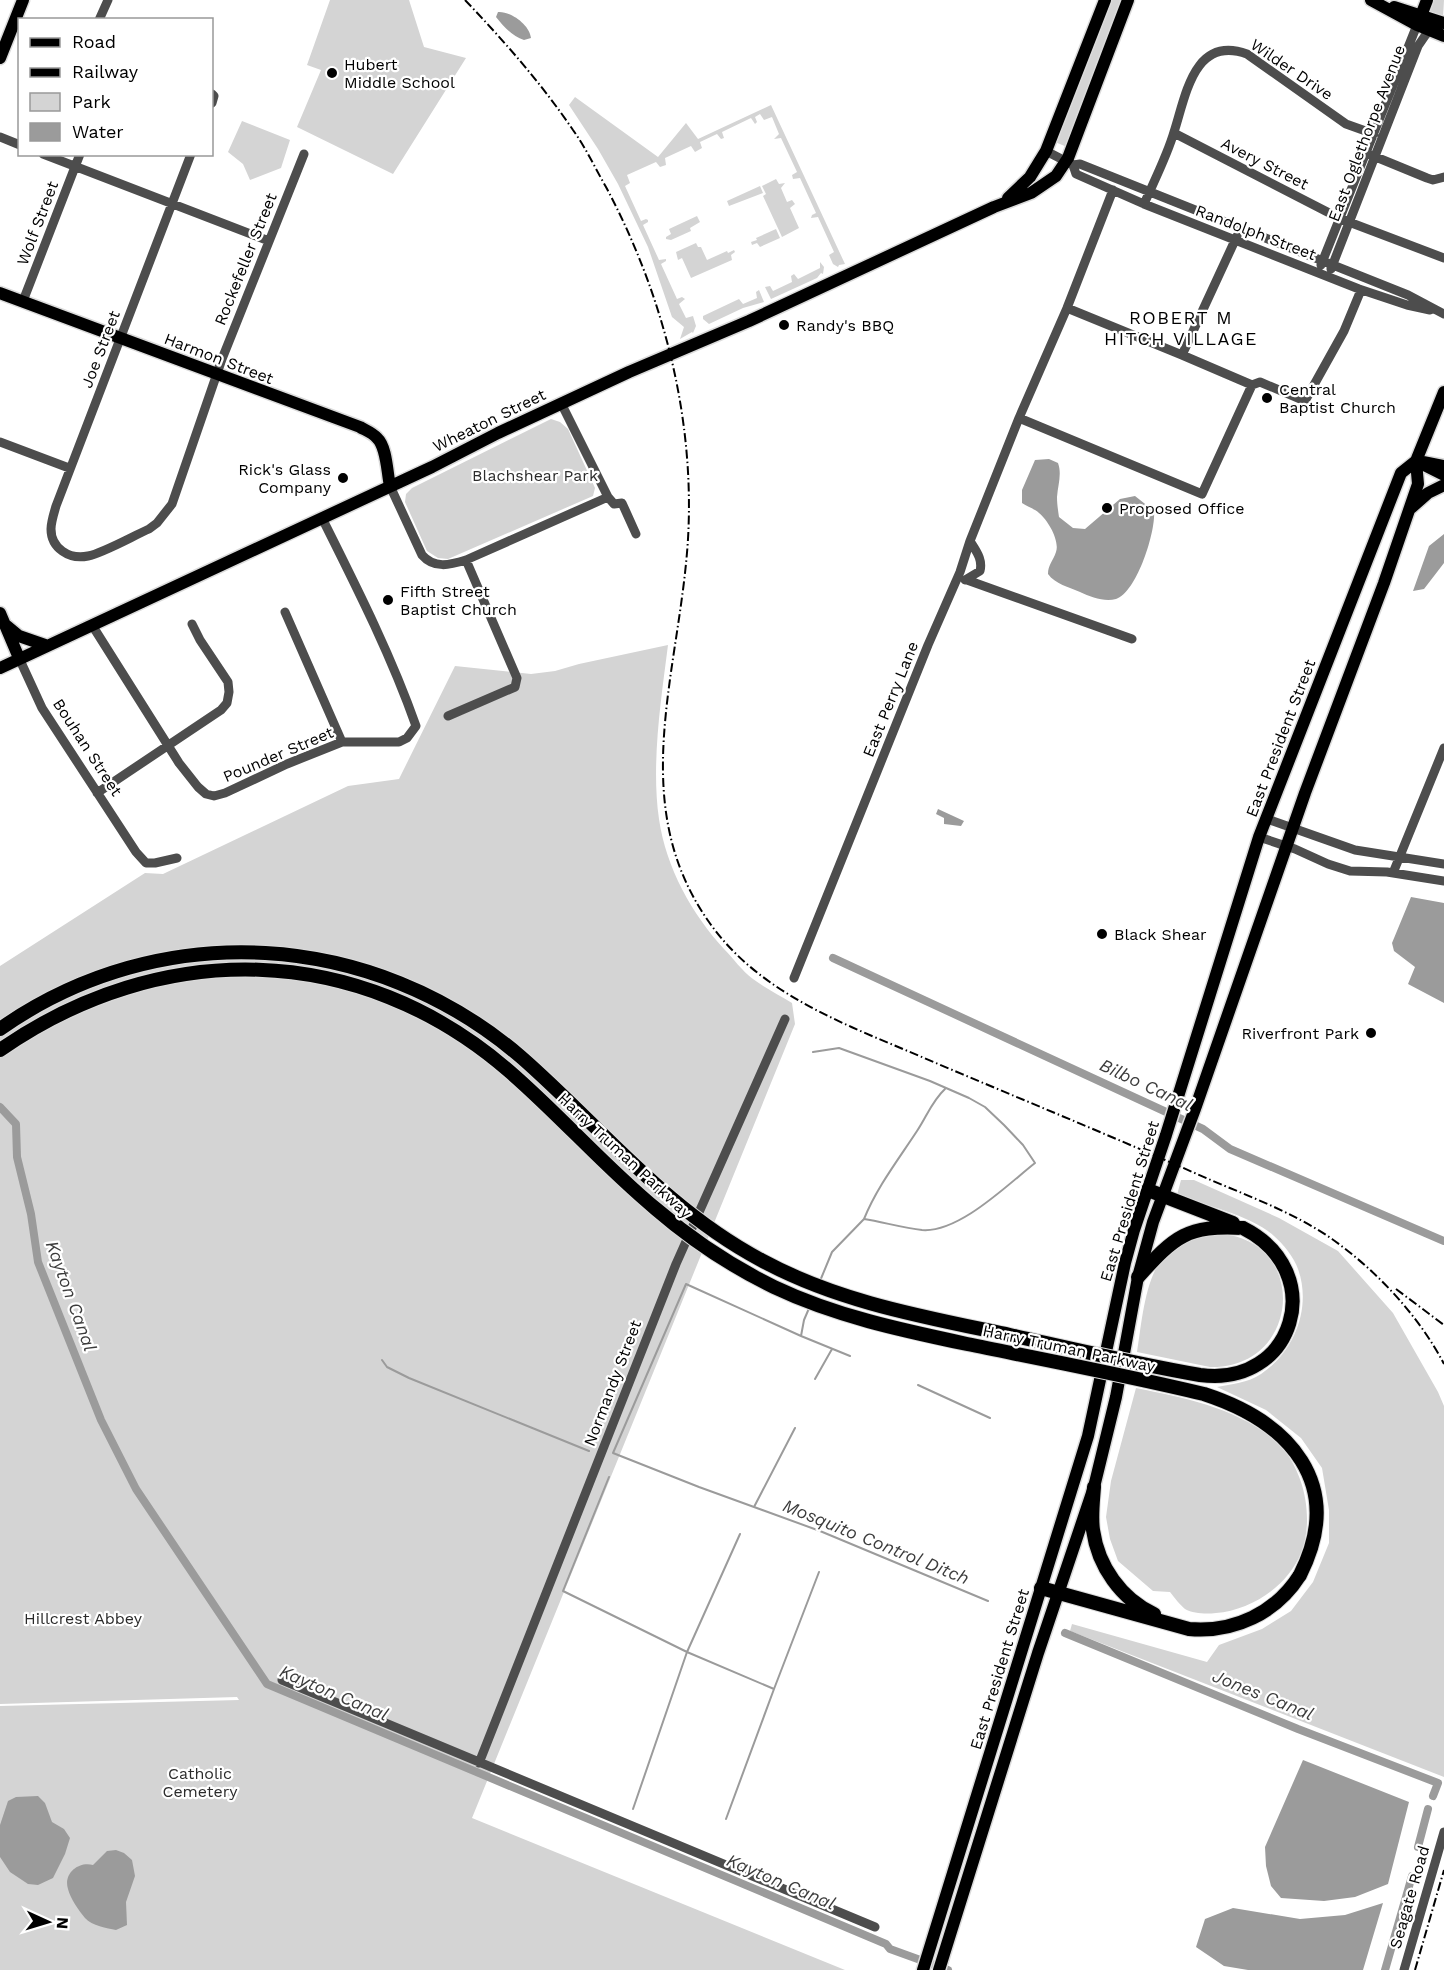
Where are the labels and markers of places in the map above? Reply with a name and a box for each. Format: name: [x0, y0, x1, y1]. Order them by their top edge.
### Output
place label: Hubert Middle School: [344, 55, 455, 92]
marker: Hubert Middle School: [325, 66, 339, 80]
place label: Randy's BBQ: [796, 316, 894, 335]
marker: Randy's BBQ: [777, 318, 791, 332]
place label: Central Baptist Church: [1279, 380, 1396, 417]
marker: Central Baptist Church: [1260, 391, 1274, 405]
place label: Rick's Glass Company: [238, 460, 332, 497]
marker: Rick's Glass Company: [336, 471, 350, 485]
place label: Proposed Office: [1119, 499, 1244, 518]
marker: Proposed Office: [1100, 501, 1114, 515]
place label: Fifth Street Baptist Church: [400, 582, 517, 619]
marker: Fifth Street Baptist Church: [381, 593, 395, 607]
place label: Black Shear: [1114, 925, 1207, 944]
marker: Black Shear: [1095, 927, 1109, 941]
place label: Riverfront Park: [1242, 1024, 1359, 1043]
marker: Riverfront Park: [1364, 1026, 1378, 1040]

